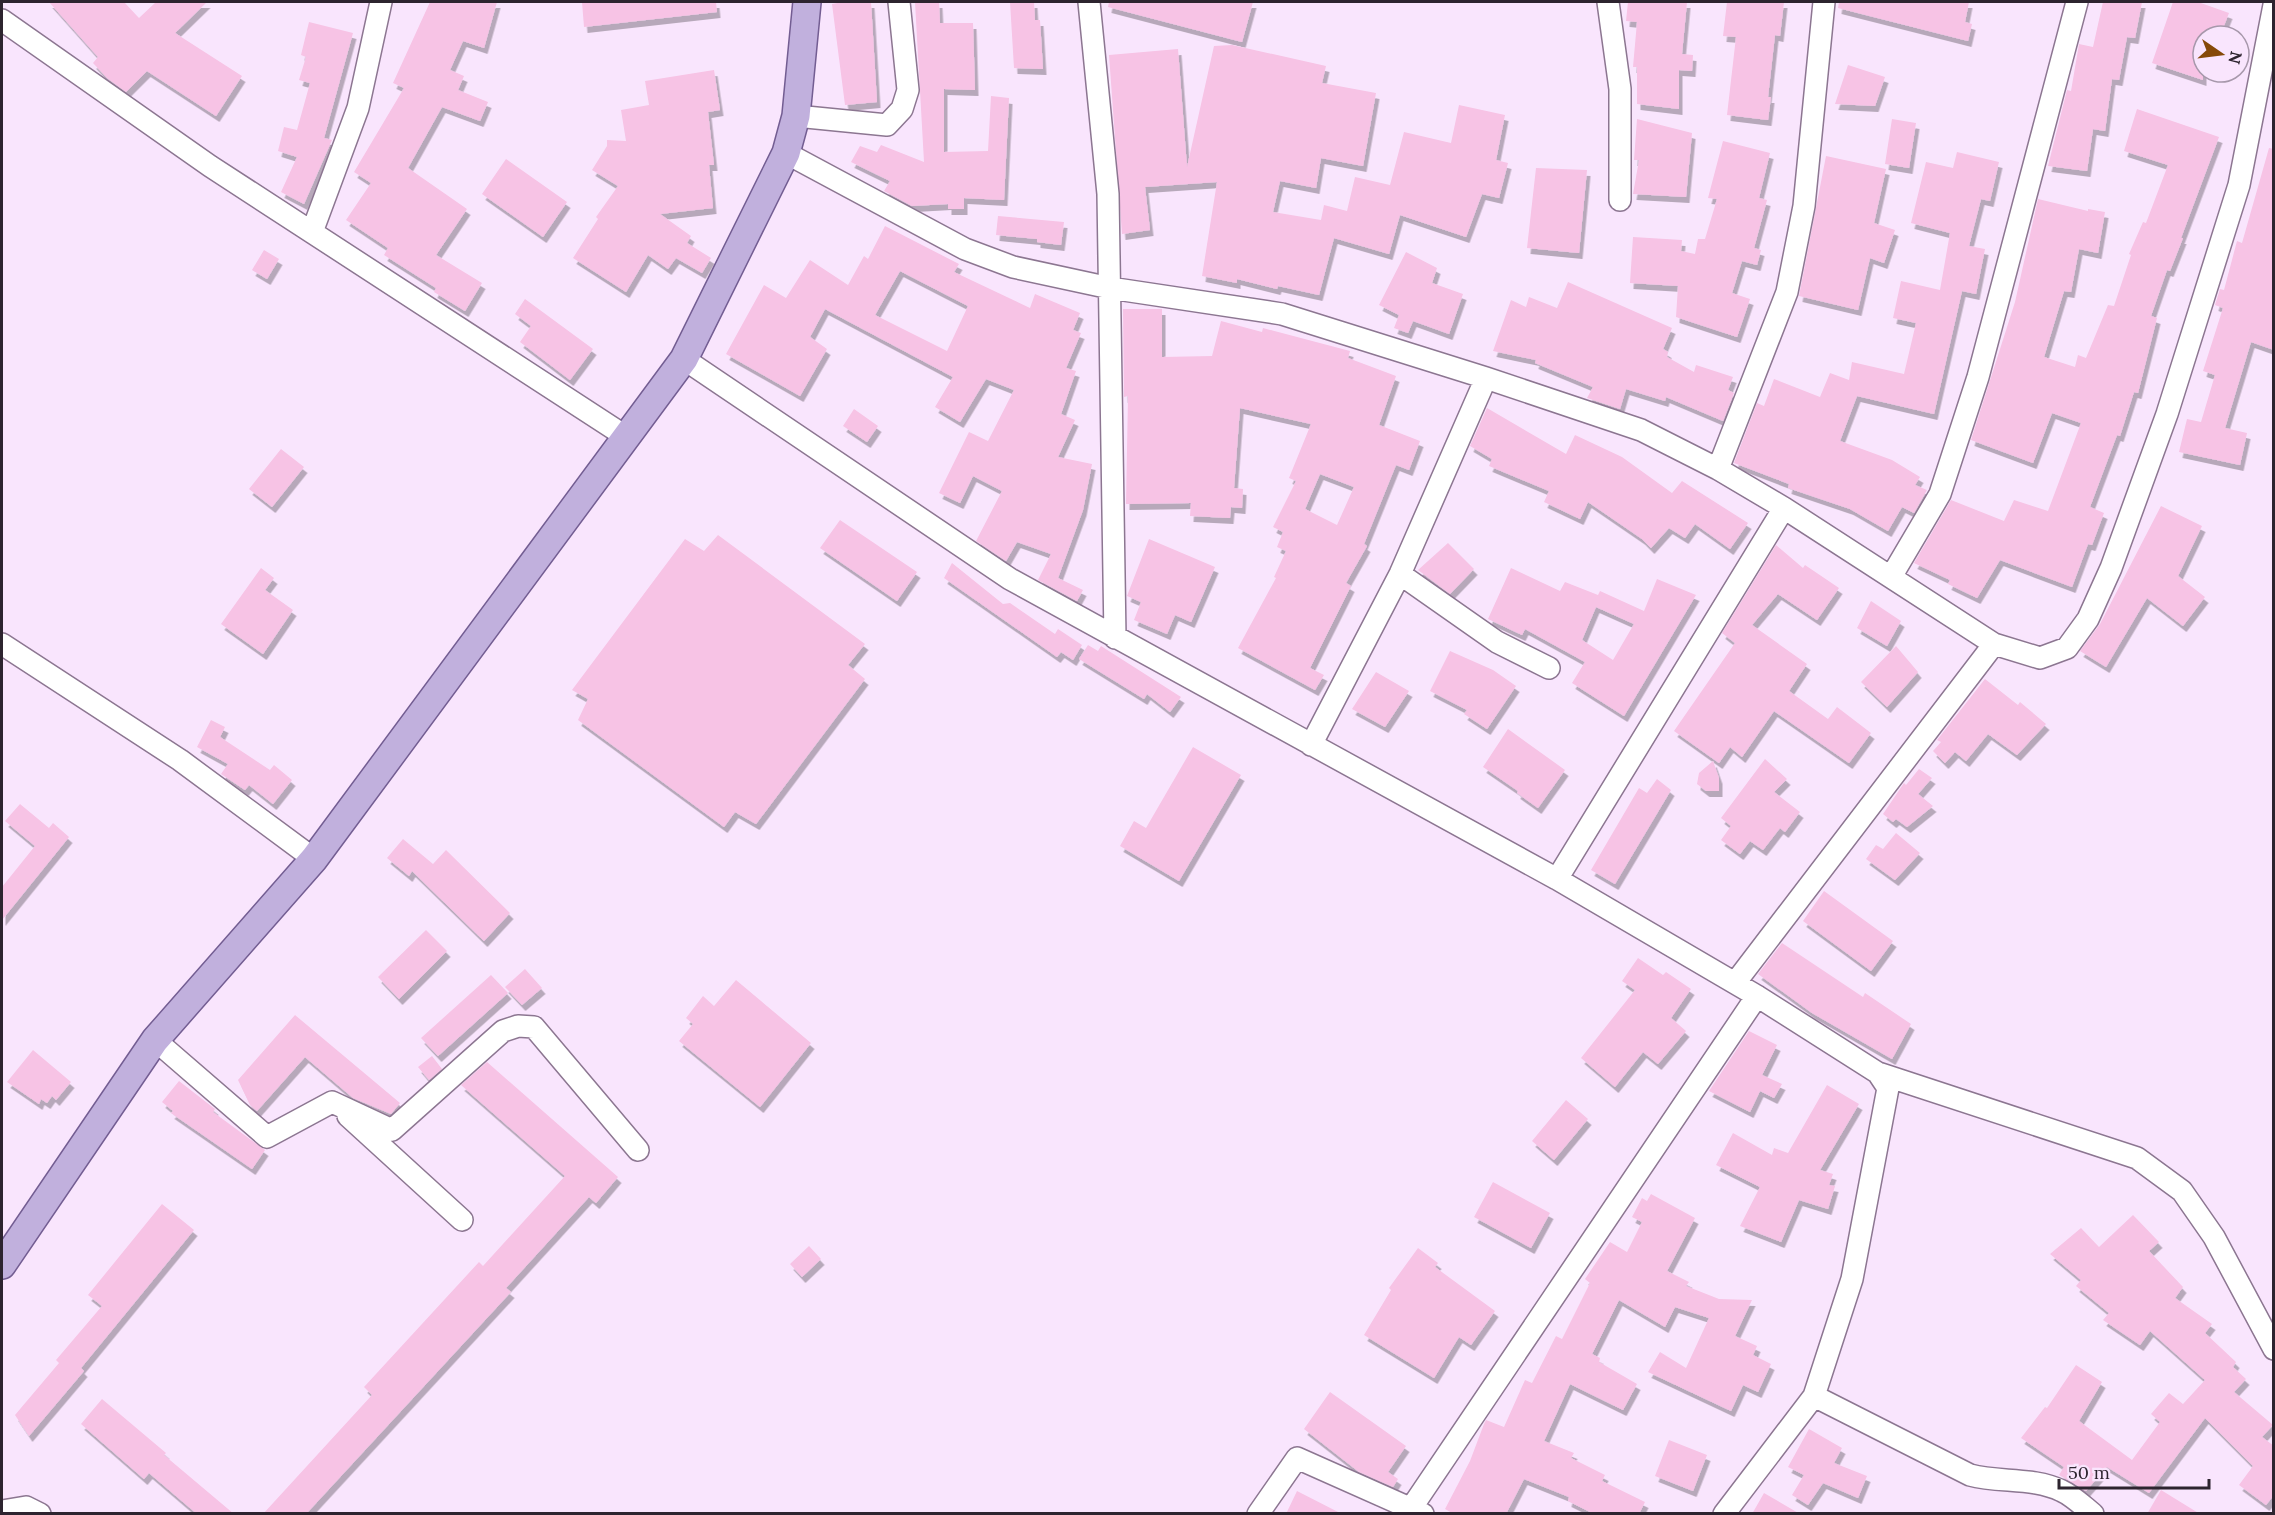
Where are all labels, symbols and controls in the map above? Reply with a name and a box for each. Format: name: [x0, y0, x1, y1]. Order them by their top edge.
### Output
north arrow: [2191, 24, 2251, 84]
text: N: [2224, 49, 2247, 66]
scale bar: [2059, 1452, 2209, 1490]
text: 50 m: [2068, 1461, 2110, 1484]

